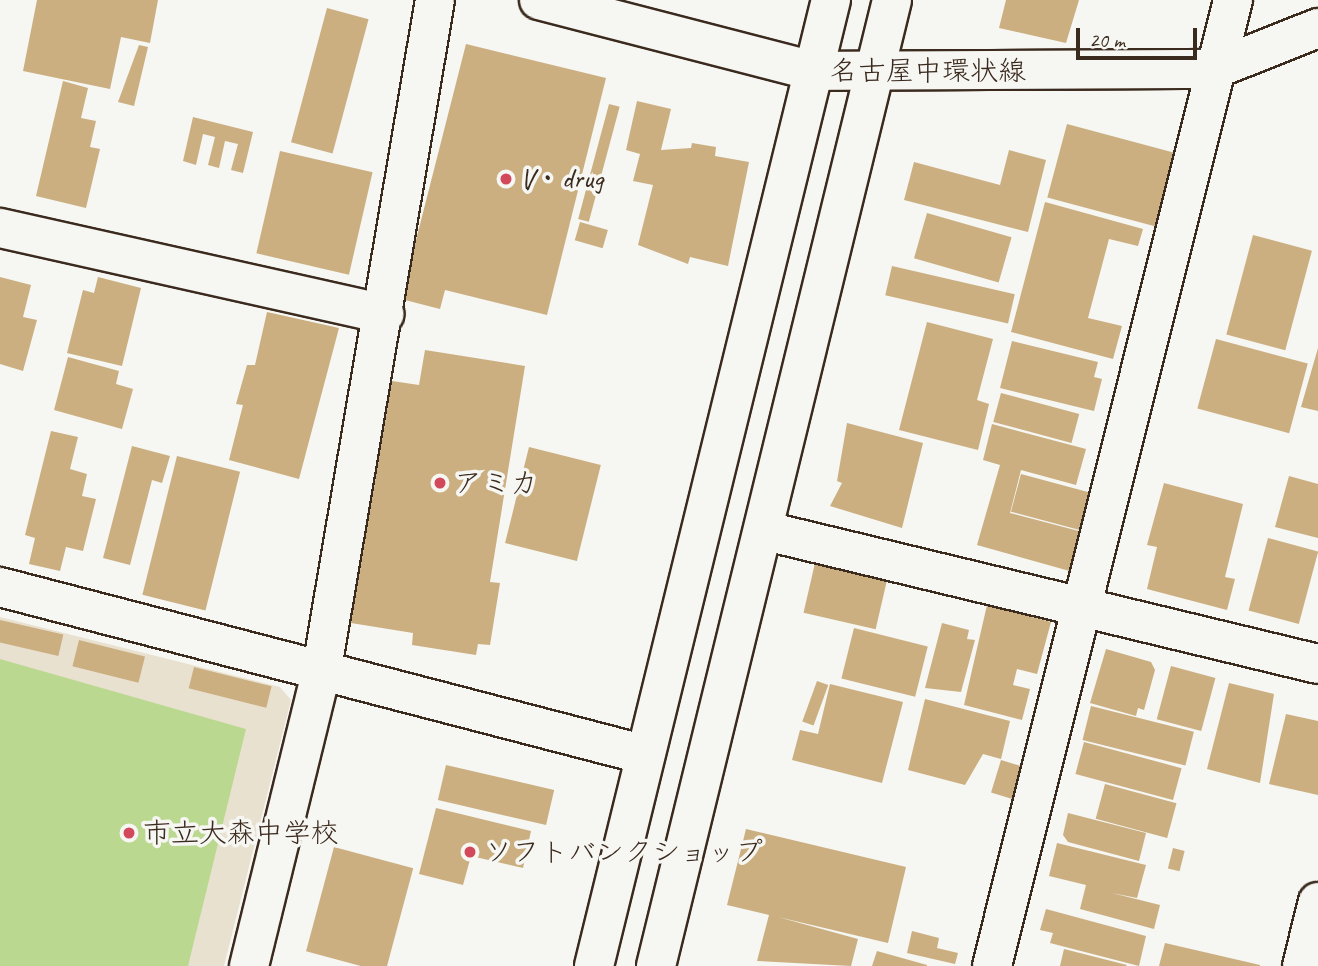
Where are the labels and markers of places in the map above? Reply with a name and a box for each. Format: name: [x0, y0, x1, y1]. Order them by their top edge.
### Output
place label: V・drug: [520, 162, 603, 196]
marker: V・drug: [498, 171, 514, 187]
place label: アミカ: [454, 466, 538, 500]
marker: アミカ: [432, 475, 448, 491]
place label: 市立大森中学校: [143, 816, 339, 850]
marker: 市立大森中学校: [121, 825, 137, 841]
place label: ソフトバンクショップ: [484, 835, 764, 869]
marker: ソフトバンクショップ: [462, 844, 478, 860]

